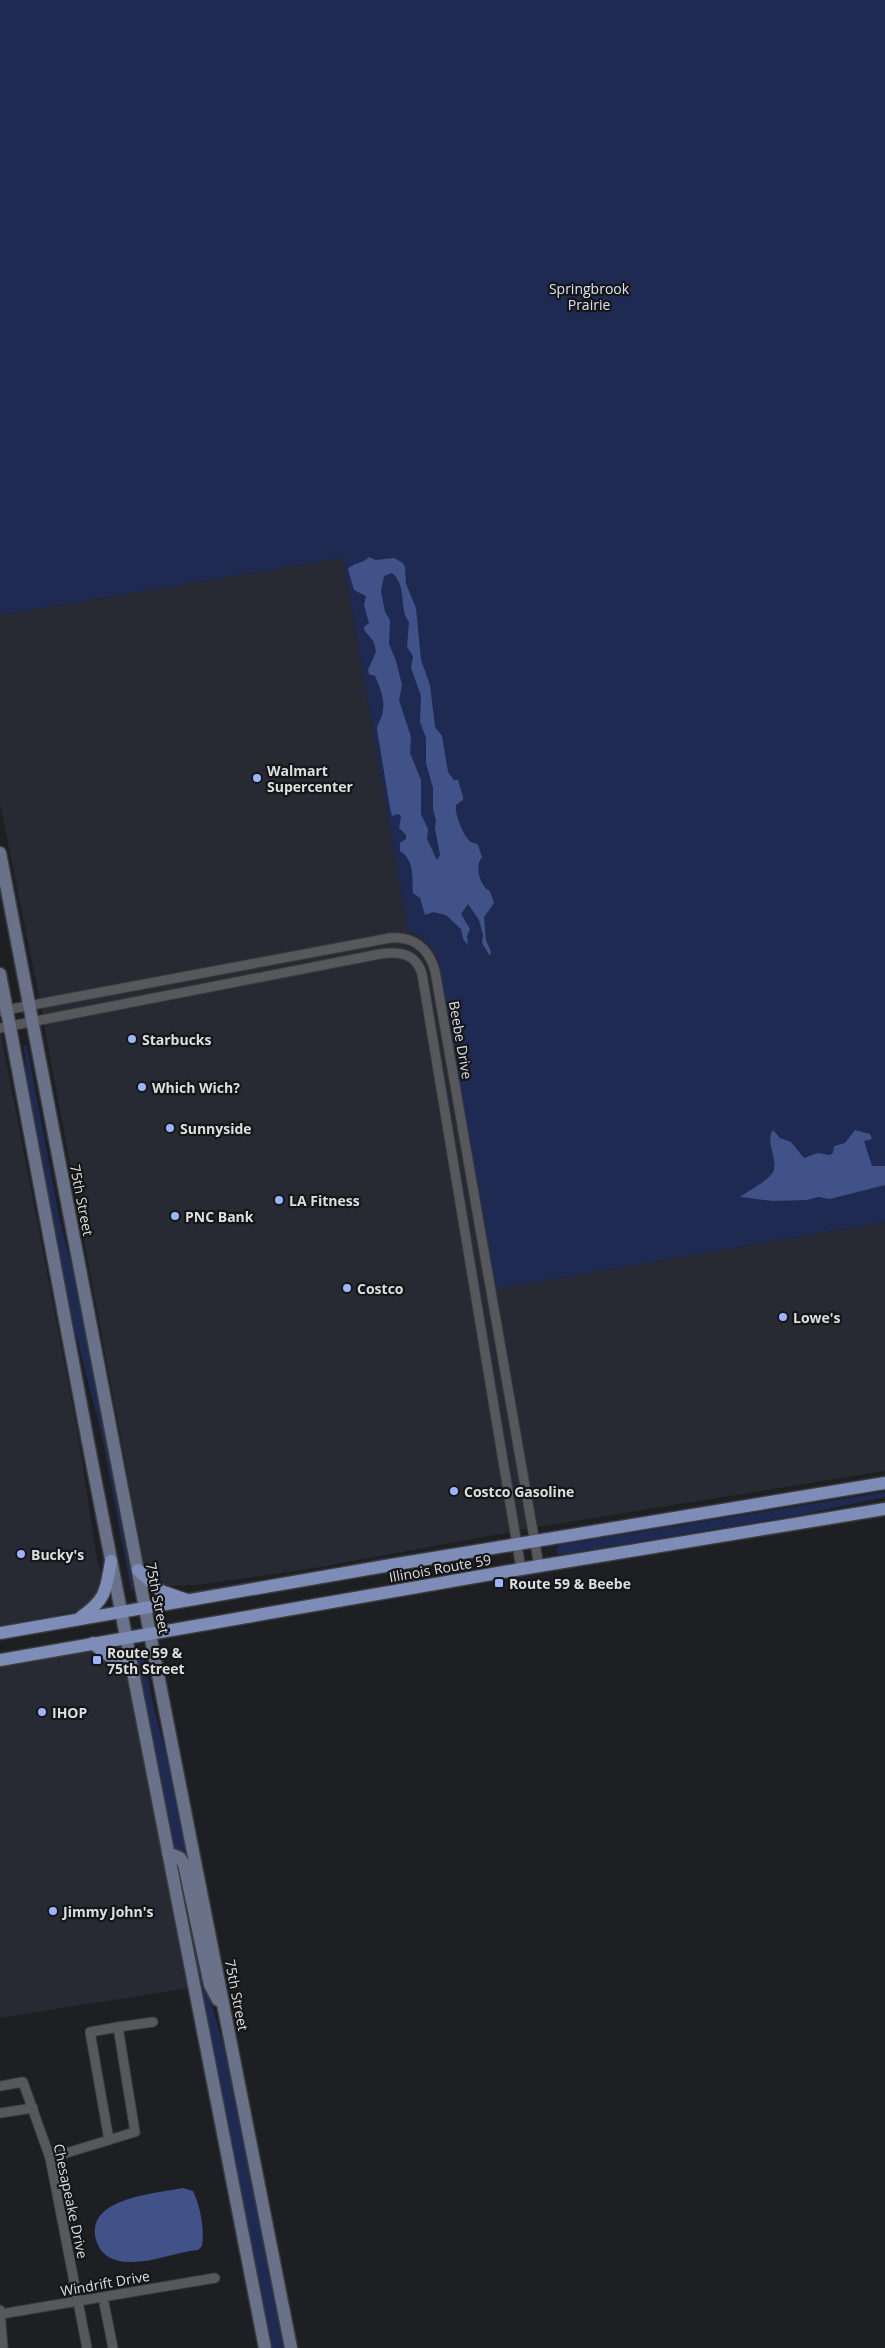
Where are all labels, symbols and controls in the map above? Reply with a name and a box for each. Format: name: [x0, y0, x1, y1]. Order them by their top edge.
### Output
park label: Springbrook Prairie: [549, 279, 630, 314]
place label: Walmart Supercenter: [267, 761, 353, 796]
marker: Walmart Supercenter: [251, 772, 263, 784]
street label: Beebe Drive: [445, 999, 477, 1081]
place label: Starbucks: [142, 1030, 212, 1049]
marker: Starbucks: [126, 1033, 138, 1045]
place label: Which Wich?: [152, 1078, 240, 1097]
marker: Which Wich?: [136, 1081, 148, 1093]
place label: Sunnyside: [180, 1119, 252, 1138]
marker: Sunnyside: [164, 1122, 176, 1134]
street label: 75th Street: [66, 1163, 98, 1237]
place label: LA Fitness: [289, 1191, 360, 1210]
marker: LA Fitness: [273, 1194, 285, 1206]
place label: PNC Bank: [185, 1207, 254, 1226]
marker: PNC Bank: [169, 1210, 181, 1222]
place label: Costco: [357, 1279, 404, 1298]
marker: Costco: [341, 1282, 353, 1294]
place label: Lowe's: [793, 1308, 841, 1327]
marker: Lowe's: [777, 1311, 789, 1323]
place label: Costco Gasoline: [464, 1482, 574, 1501]
marker: Costco Gasoline: [448, 1485, 460, 1497]
place label: Bucky's: [31, 1545, 84, 1564]
marker: Bucky's: [15, 1548, 27, 1560]
street label: Illinois Route 59: [387, 1550, 493, 1586]
street label: 75th Street: [142, 1561, 174, 1635]
place label: Route 59 & Beebe: [509, 1574, 631, 1593]
marker: Route 59 & Beebe: [493, 1577, 505, 1589]
place label: Route 59 & 75th Street: [107, 1643, 185, 1678]
marker: Route 59 & 75th Street: [91, 1654, 103, 1666]
place label: IHOP: [52, 1703, 87, 1722]
marker: IHOP: [36, 1706, 48, 1718]
place label: Jimmy John's: [61, 1902, 153, 1921]
marker: Jimmy John's: [47, 1905, 59, 1917]
street label: 75th Street: [221, 1958, 253, 2032]
street label: Chesapeake Drive: [50, 2142, 92, 2260]
street label: Windrift Drive: [59, 2266, 151, 2300]

